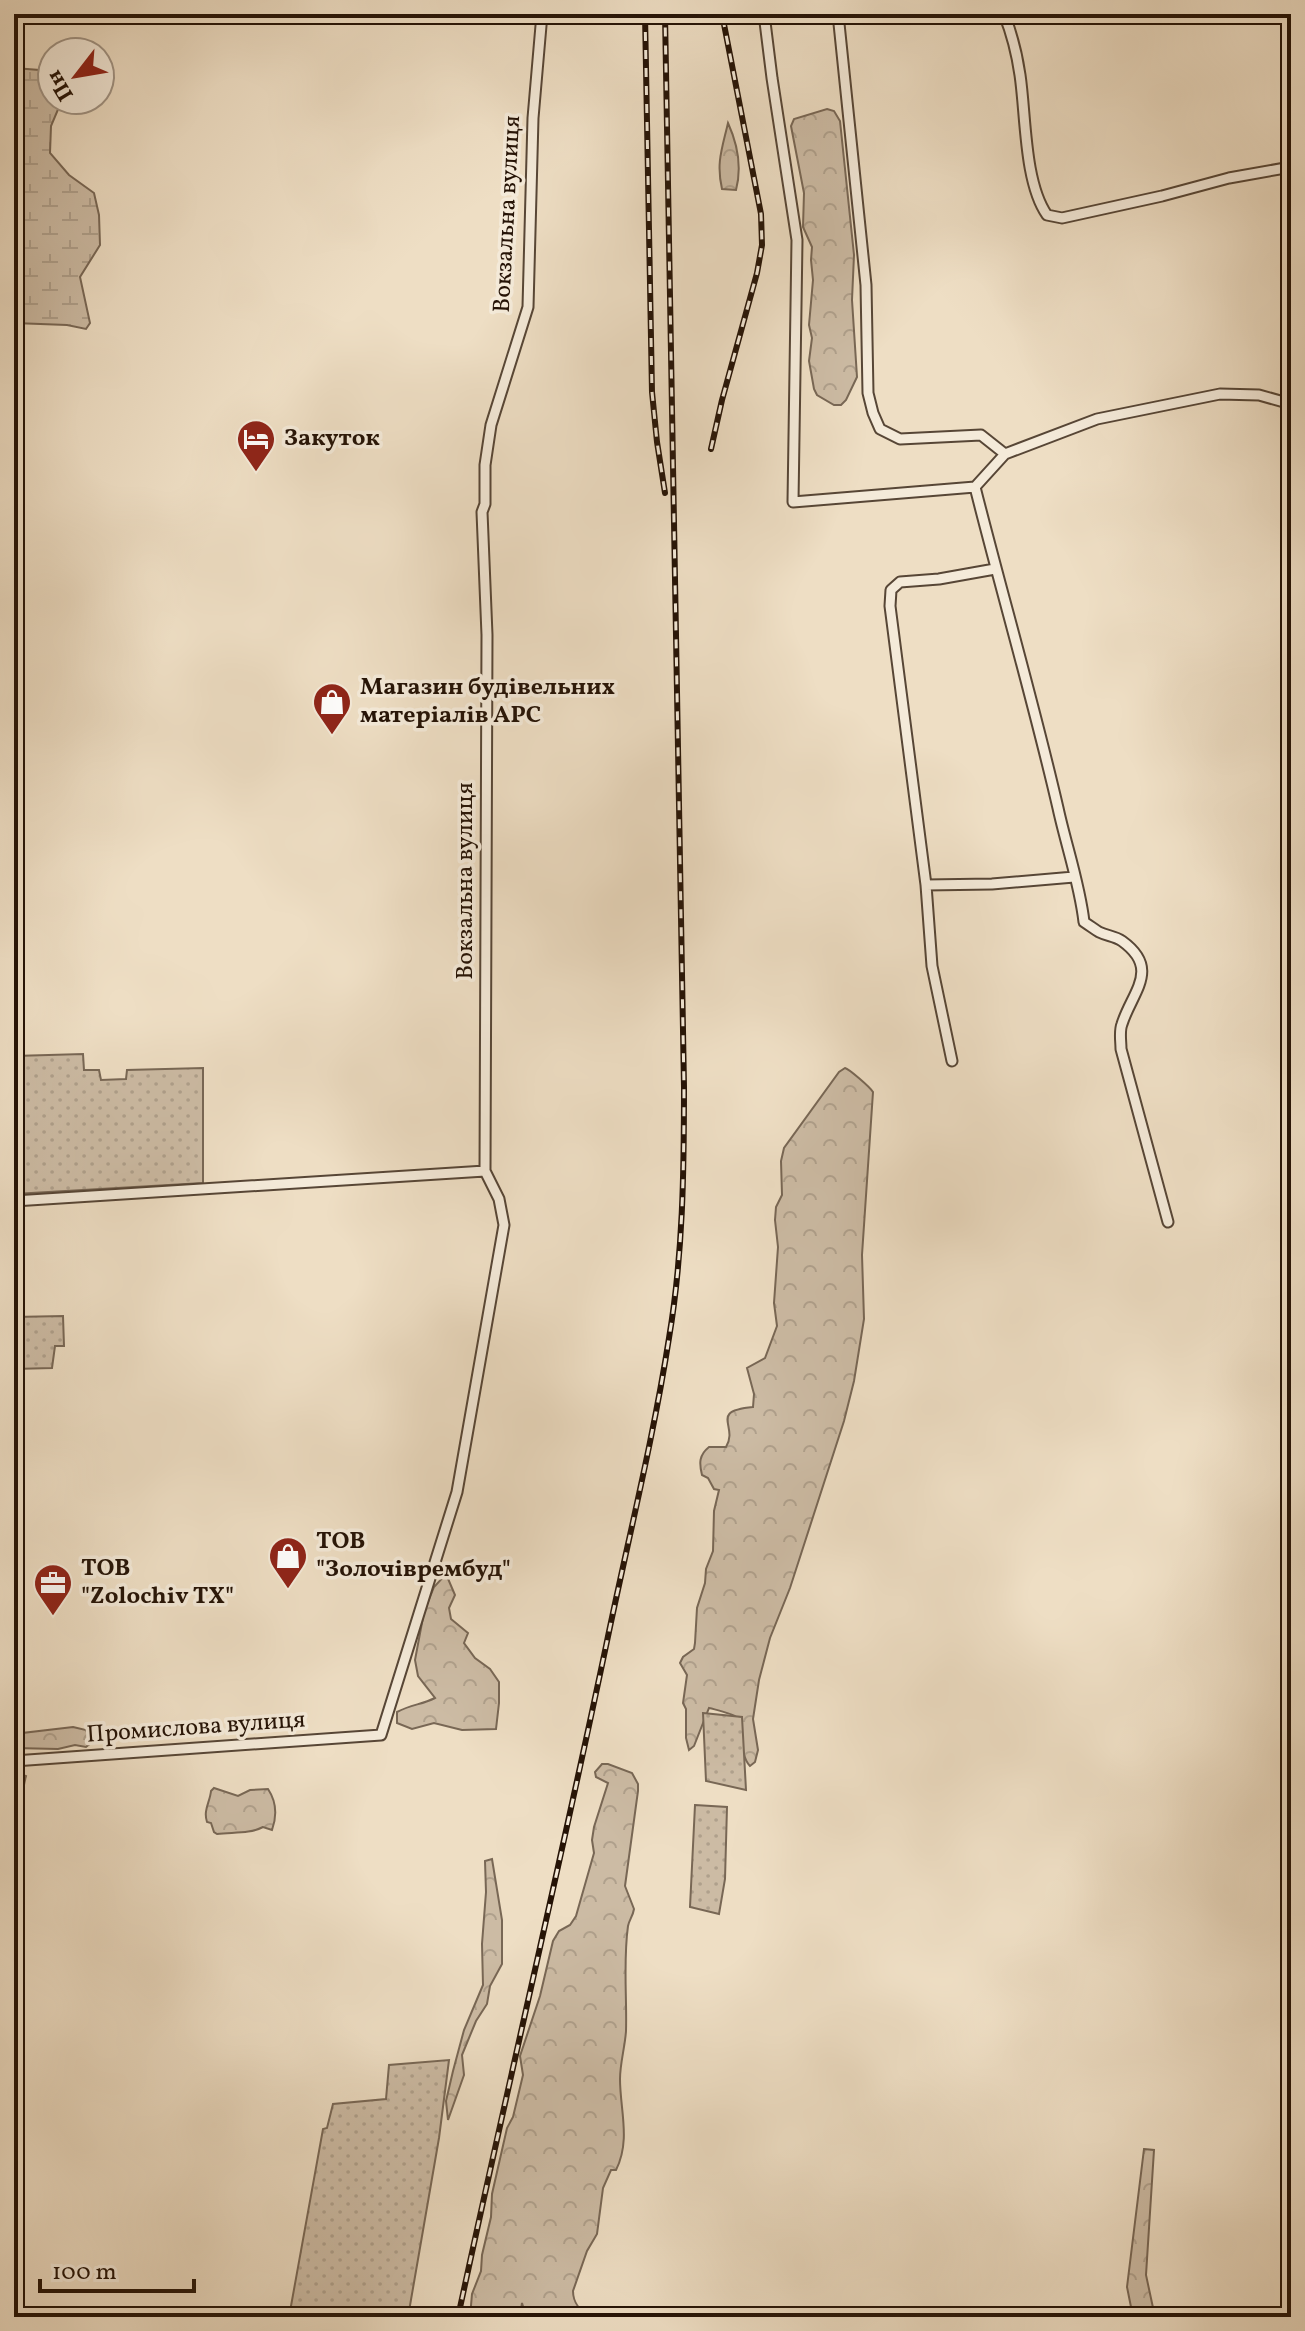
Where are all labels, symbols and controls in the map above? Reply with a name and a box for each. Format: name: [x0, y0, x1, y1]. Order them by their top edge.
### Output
north arrow: [36, 36, 116, 116]
text: Пн: [40, 64, 82, 106]
street label: Вокзальна вулиця: [486, 114, 530, 314]
hotel icon: Закуток: [235, 418, 277, 473]
place label: Закуток: [284, 422, 380, 456]
place label: Магазин будівельних матеріалів APC: [360, 671, 615, 733]
shop icon: Магазин будівельних матеріалів APC: [311, 681, 353, 736]
street label: Вокзальна вулиця: [449, 782, 483, 980]
place label: ТОВ "Золочіврембуд": [316, 1525, 511, 1587]
shop icon: ТОВ "Золочіврембуд": [267, 1535, 309, 1590]
place label: ТОВ "Zolochiv TX": [81, 1552, 234, 1614]
office icon: ТОВ "Zolochiv TX": [32, 1562, 74, 1617]
street label: Промислова вулиця: [86, 1703, 306, 1753]
scale bar: [40, 2243, 194, 2293]
text: 100 m: [52, 2256, 117, 2290]

